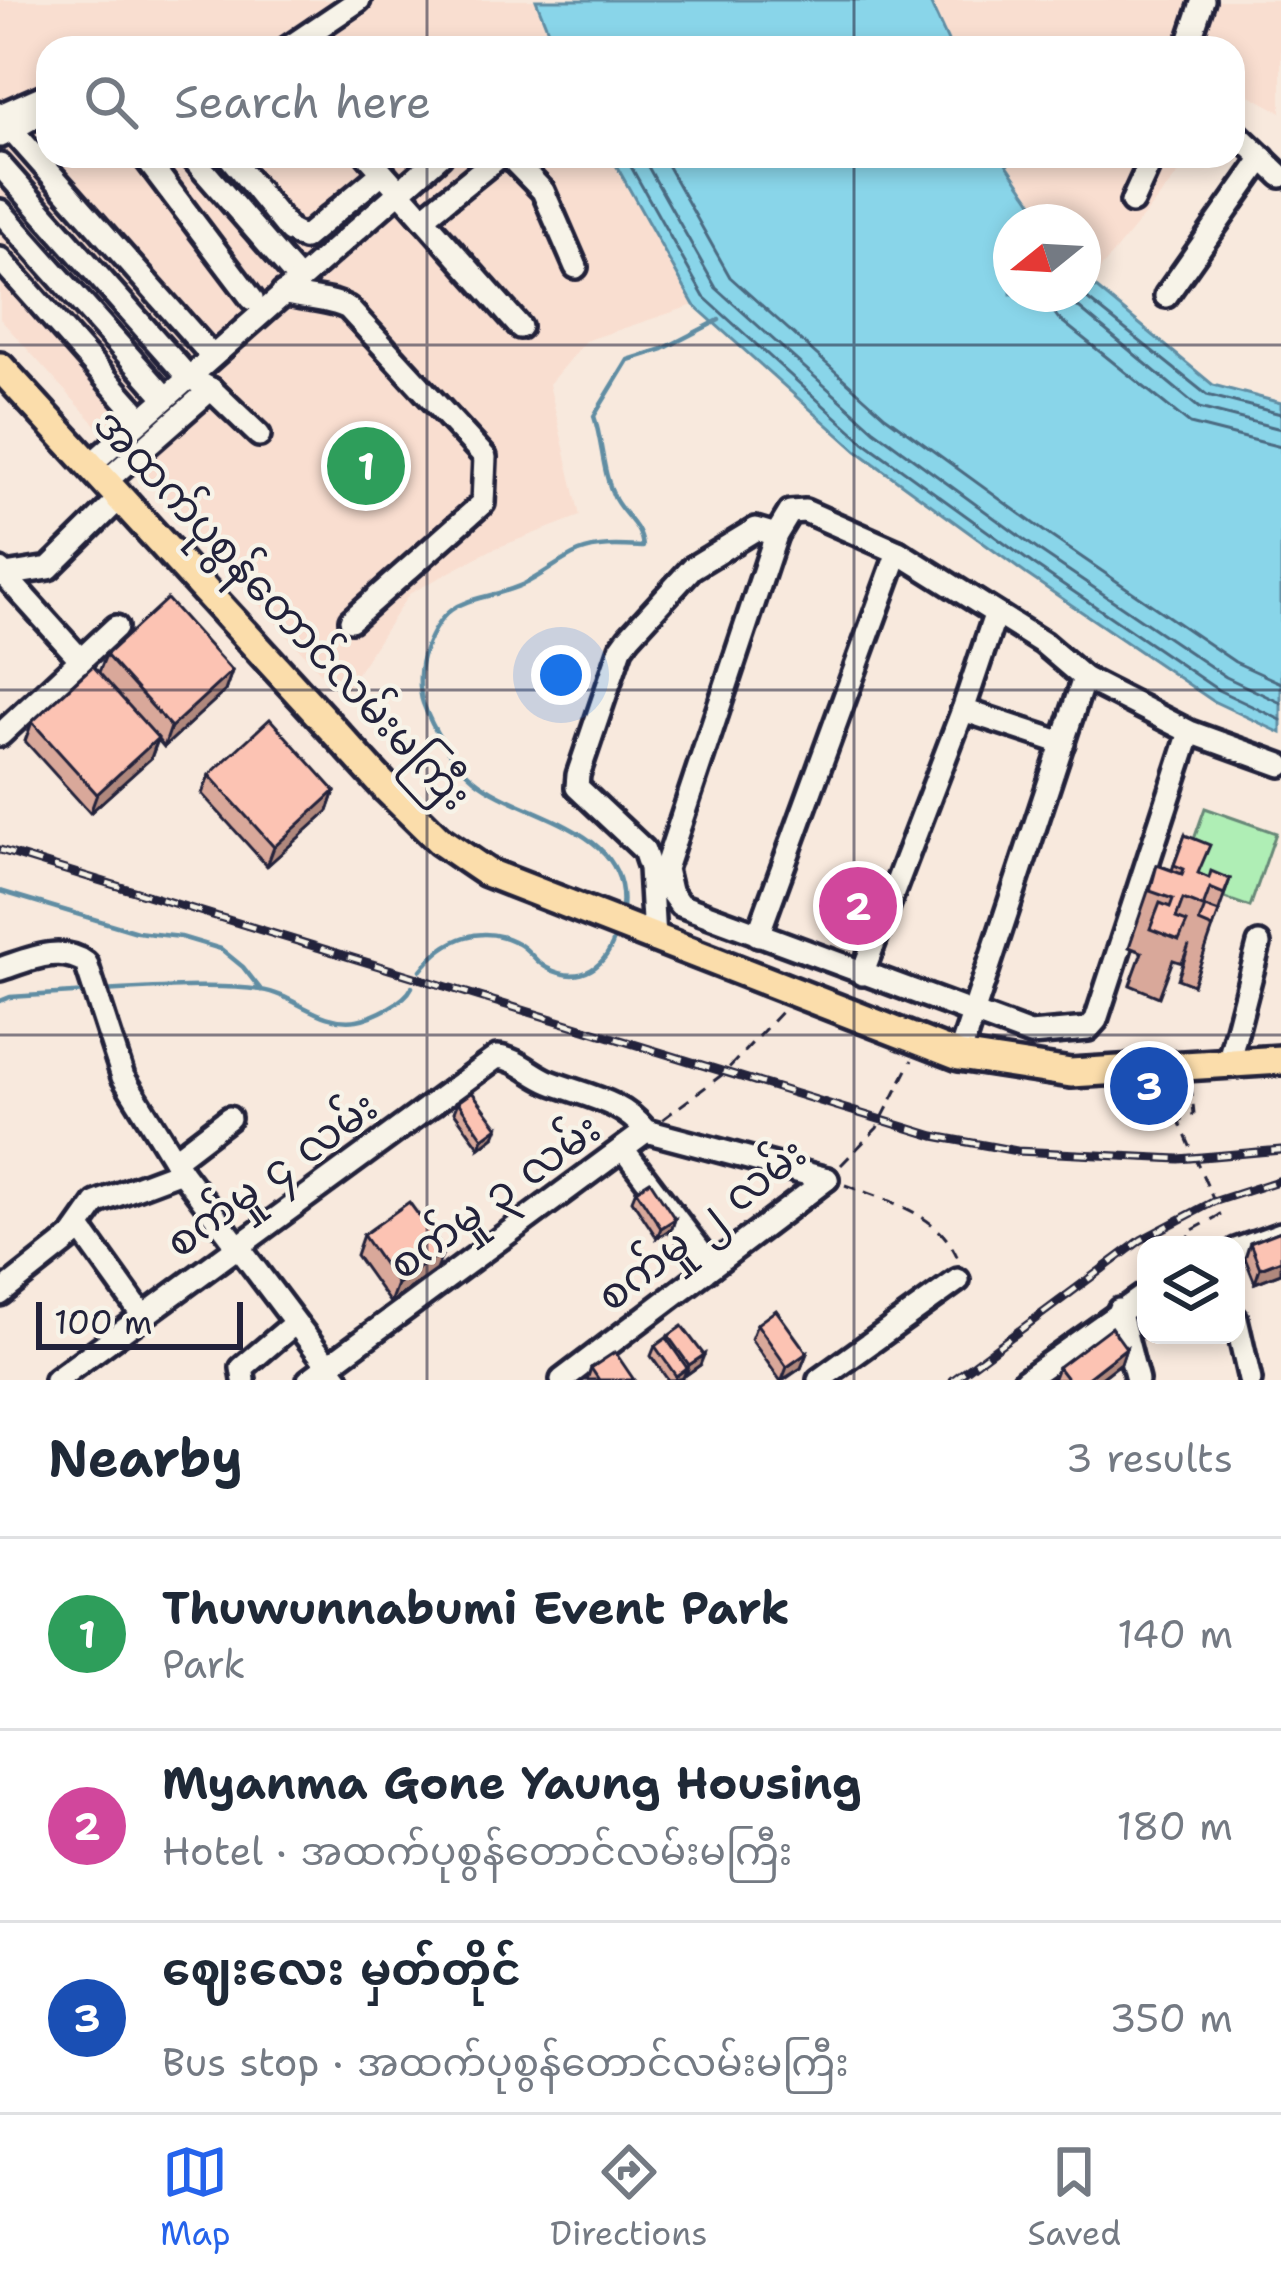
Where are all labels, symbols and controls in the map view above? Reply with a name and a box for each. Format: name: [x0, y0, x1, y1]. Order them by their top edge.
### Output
search box: [36, 36, 1245, 168]
icon: search: [78, 69, 144, 135]
text: Search here: [174, 72, 431, 132]
north arrow: [993, 204, 1101, 312]
street label: အထက်ပုစွန်တောင်လမ်းမကြီး: [77, 396, 484, 826]
pin: 1: [327, 421, 405, 511]
your location: [531, 645, 591, 705]
pin: 2: [819, 861, 897, 951]
pin: 3: [1110, 1041, 1188, 1131]
street label: စက်မှု ၄ လမ်း: [154, 1078, 392, 1275]
street label: စက်မှု ၃ လမ်း: [377, 1100, 615, 1297]
street label: စက်မှု ၂ လမ်း: [585, 1125, 821, 1329]
map controls: [1137, 1236, 1245, 1344]
button: layers: [1137, 1236, 1245, 1344]
scale bar: [36, 1296, 243, 1349]
text: 100 m: [54, 1300, 153, 1345]
text: Nearby: [48, 1424, 243, 1492]
text: 3 results: [1066, 1432, 1233, 1484]
text: Thuwunnabumi Event Park: [162, 1578, 790, 1638]
text: 1: [78, 1608, 96, 1660]
text: 140 m: [1117, 1608, 1233, 1660]
text: Park: [162, 1638, 246, 1690]
text: Myanma Gone Yaung Housing: [162, 1753, 862, 1813]
text: 2: [73, 1800, 101, 1852]
text: 180 m: [1117, 1800, 1233, 1852]
text: Hotel · အထက်ပုစွန်တောင်လမ်းမကြီး: [162, 1825, 792, 1877]
text: ဈေးလေး မှတ်တိုင်: [162, 1939, 521, 1999]
text: 3: [73, 1992, 101, 2044]
text: 350 m: [1109, 1992, 1233, 2044]
text: Bus stop · အထက်ပုစွန်တောင်လမ်းမကြီး: [162, 2036, 849, 2088]
tab: Map: [160, 2139, 231, 2256]
tab: Directions: [550, 2139, 708, 2256]
tab: Saved: [1027, 2139, 1121, 2256]

